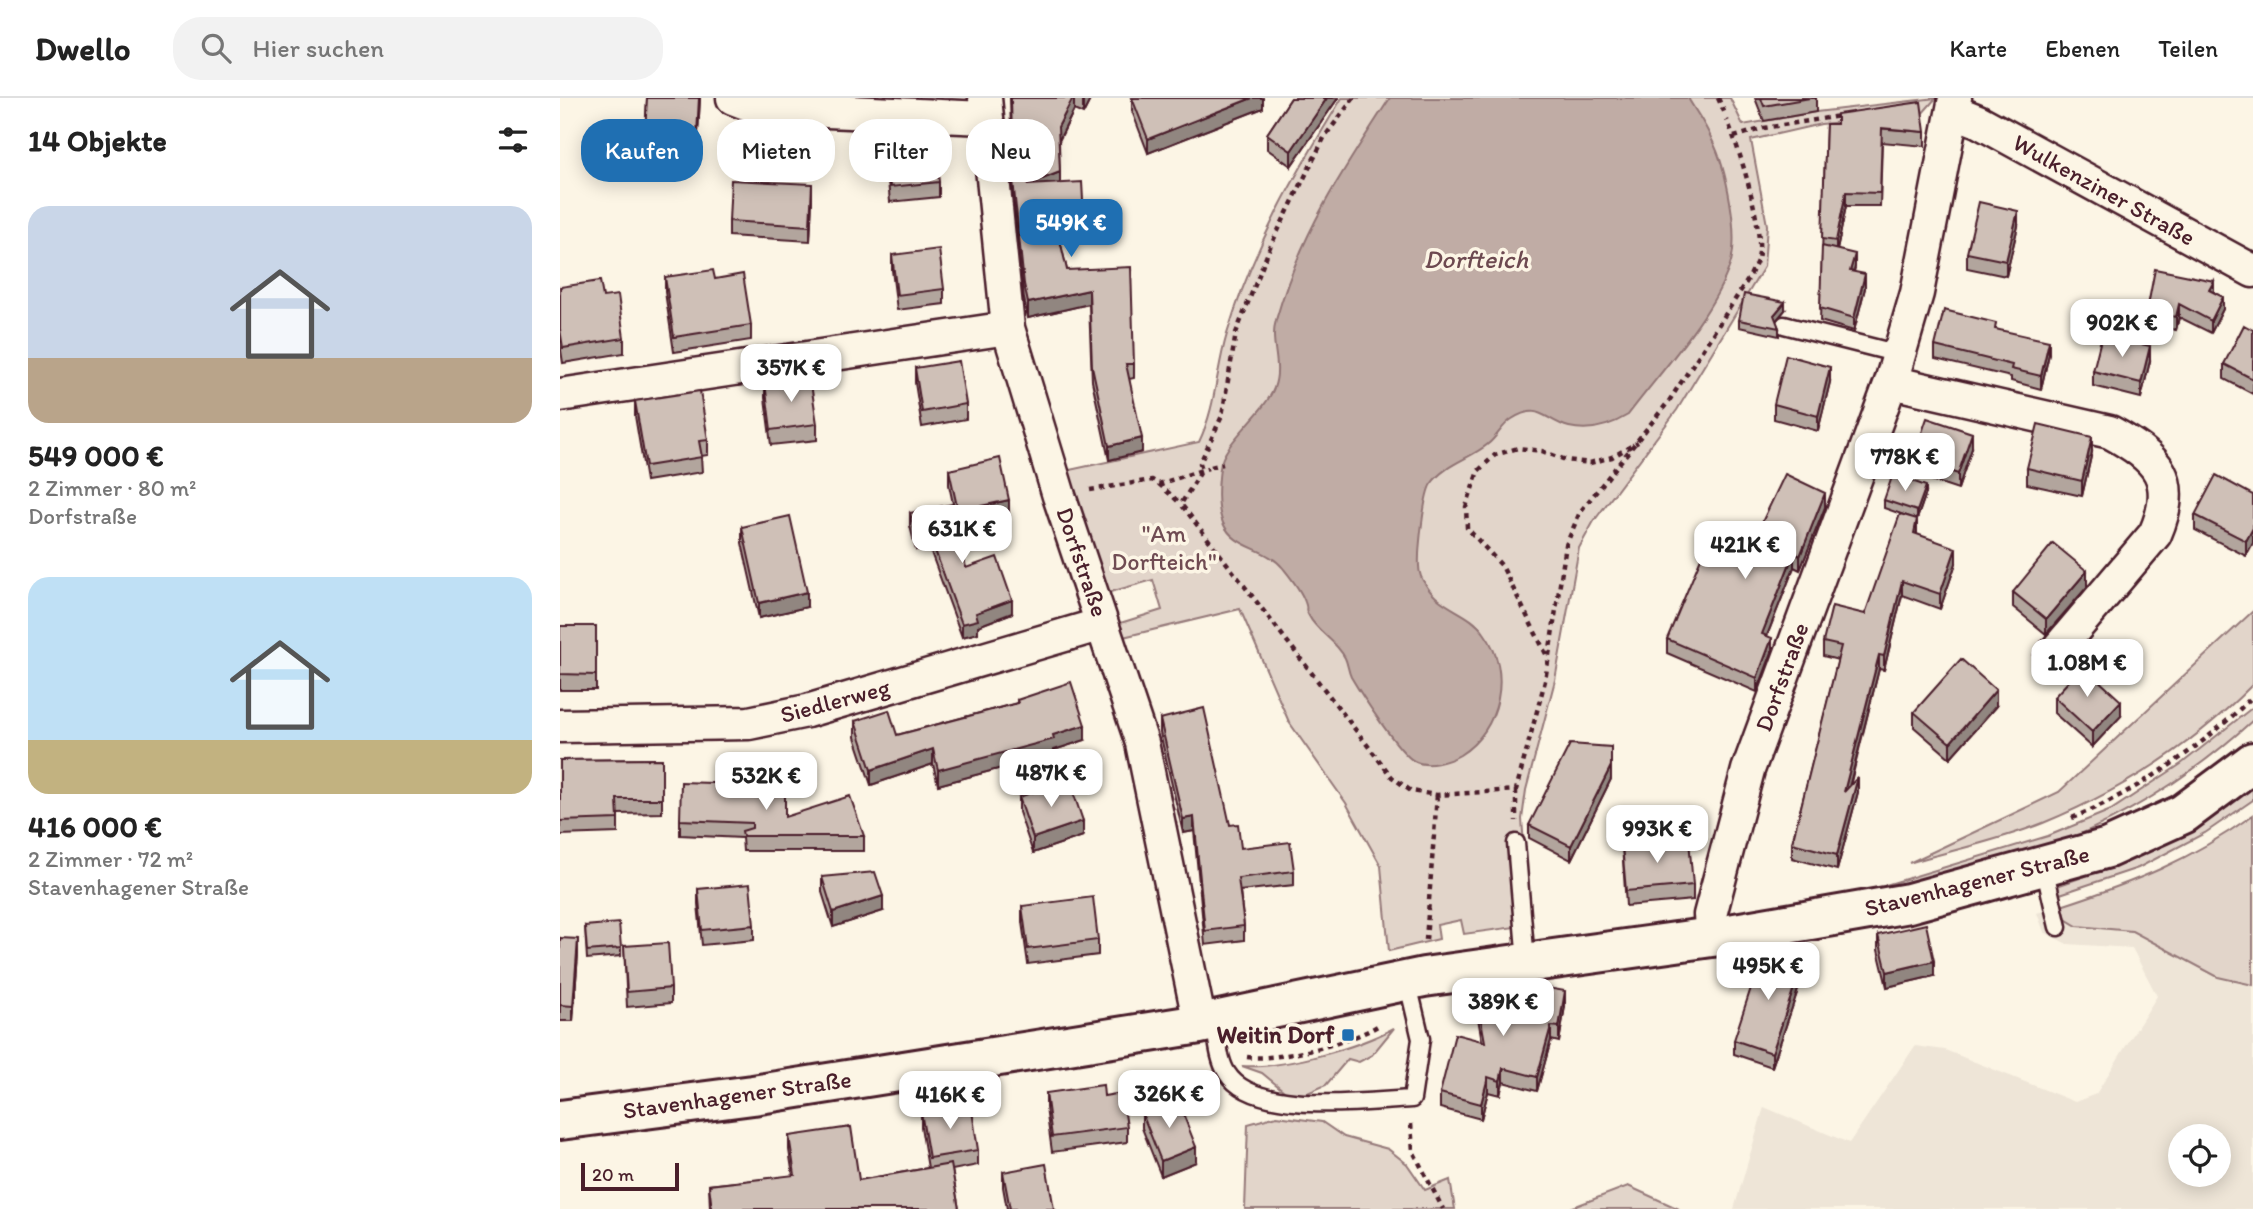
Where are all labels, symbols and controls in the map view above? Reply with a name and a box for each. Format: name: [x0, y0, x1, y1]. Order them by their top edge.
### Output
search box: [173, 17, 663, 80]
text: Dwello: [35, 29, 131, 68]
icon: search: [197, 29, 235, 67]
text: Hier suchen: [253, 32, 384, 64]
text: Karte: [1949, 34, 2007, 63]
text: Ebenen: [2045, 34, 2120, 63]
text: Teilen: [2158, 34, 2218, 63]
chip: Kaufen: [581, 119, 703, 182]
chip: Mieten: [717, 119, 835, 182]
chip: Filter: [849, 119, 952, 182]
chip: Neu: [966, 119, 1055, 182]
icon: filters: [494, 121, 532, 159]
text: 14 Objekte: [28, 122, 167, 159]
street label: Wulkenziner Straße: [2008, 127, 2200, 252]
pin: 549K €: [1014, 200, 1128, 259]
text: 549K €: [1036, 208, 1106, 236]
water label: Dorfteich: [1424, 243, 1528, 275]
icon: home: [217, 251, 343, 377]
pin: 902K €: [2065, 300, 2179, 359]
text: 902K €: [2086, 308, 2158, 336]
pin: 357K €: [734, 344, 848, 404]
text: 357K €: [756, 353, 826, 381]
pin: 778K €: [1848, 434, 1962, 493]
text: 549 000 €: [28, 437, 164, 474]
text: 778K €: [1871, 442, 1939, 470]
text: 2 Zimmer · 80 m²: [28, 474, 197, 502]
text: Dorfstraße: [28, 502, 137, 530]
street label: Dorfstraße: [1050, 503, 1115, 620]
pin: 631K €: [905, 505, 1019, 565]
text: 631K €: [928, 514, 996, 542]
park label: "Am Dorfteich": [1111, 519, 1217, 576]
pin: 421K €: [1688, 522, 1802, 581]
text: 421K €: [1710, 530, 1780, 558]
street label: Dorfstraße: [1748, 618, 1815, 735]
icon: home: [217, 622, 343, 748]
pin: 1.08M €: [2022, 640, 2152, 699]
text: 1.08M €: [2047, 648, 2127, 676]
street label: Siedlerweg: [777, 672, 894, 729]
pin: 487K €: [994, 750, 1108, 809]
pin: 532K €: [709, 752, 823, 812]
text: 487K €: [1016, 758, 1086, 786]
text: 532K €: [731, 761, 801, 789]
pin: 993K €: [1600, 806, 1714, 865]
text: 416 000 €: [28, 808, 162, 845]
text: 993K €: [1622, 814, 1692, 842]
street label: Stavenhagener Straße: [1861, 839, 2092, 922]
text: 2 Zimmer · 72 m²: [28, 845, 193, 873]
text: Stavenhagener Straße: [28, 873, 249, 901]
pin: 495K €: [1711, 942, 1825, 1002]
text: 495K €: [1733, 951, 1803, 979]
pin: 389K €: [1446, 978, 1560, 1038]
text: 389K €: [1468, 987, 1538, 1015]
place label: Weitin Dorf: [1217, 1020, 1335, 1049]
marker: Weitin Dorf: [1340, 1027, 1356, 1043]
street label: Stavenhagener Straße: [621, 1064, 853, 1125]
pin: 326K €: [1112, 1070, 1226, 1130]
pin: 416K €: [893, 1072, 1007, 1131]
text: 326K €: [1134, 1079, 1204, 1107]
text: 416K €: [915, 1080, 985, 1108]
map controls: [2168, 1124, 2231, 1187]
button: locate: [2168, 1124, 2231, 1187]
scale bar: [581, 1160, 679, 1192]
text: 20 m: [592, 1163, 634, 1186]

